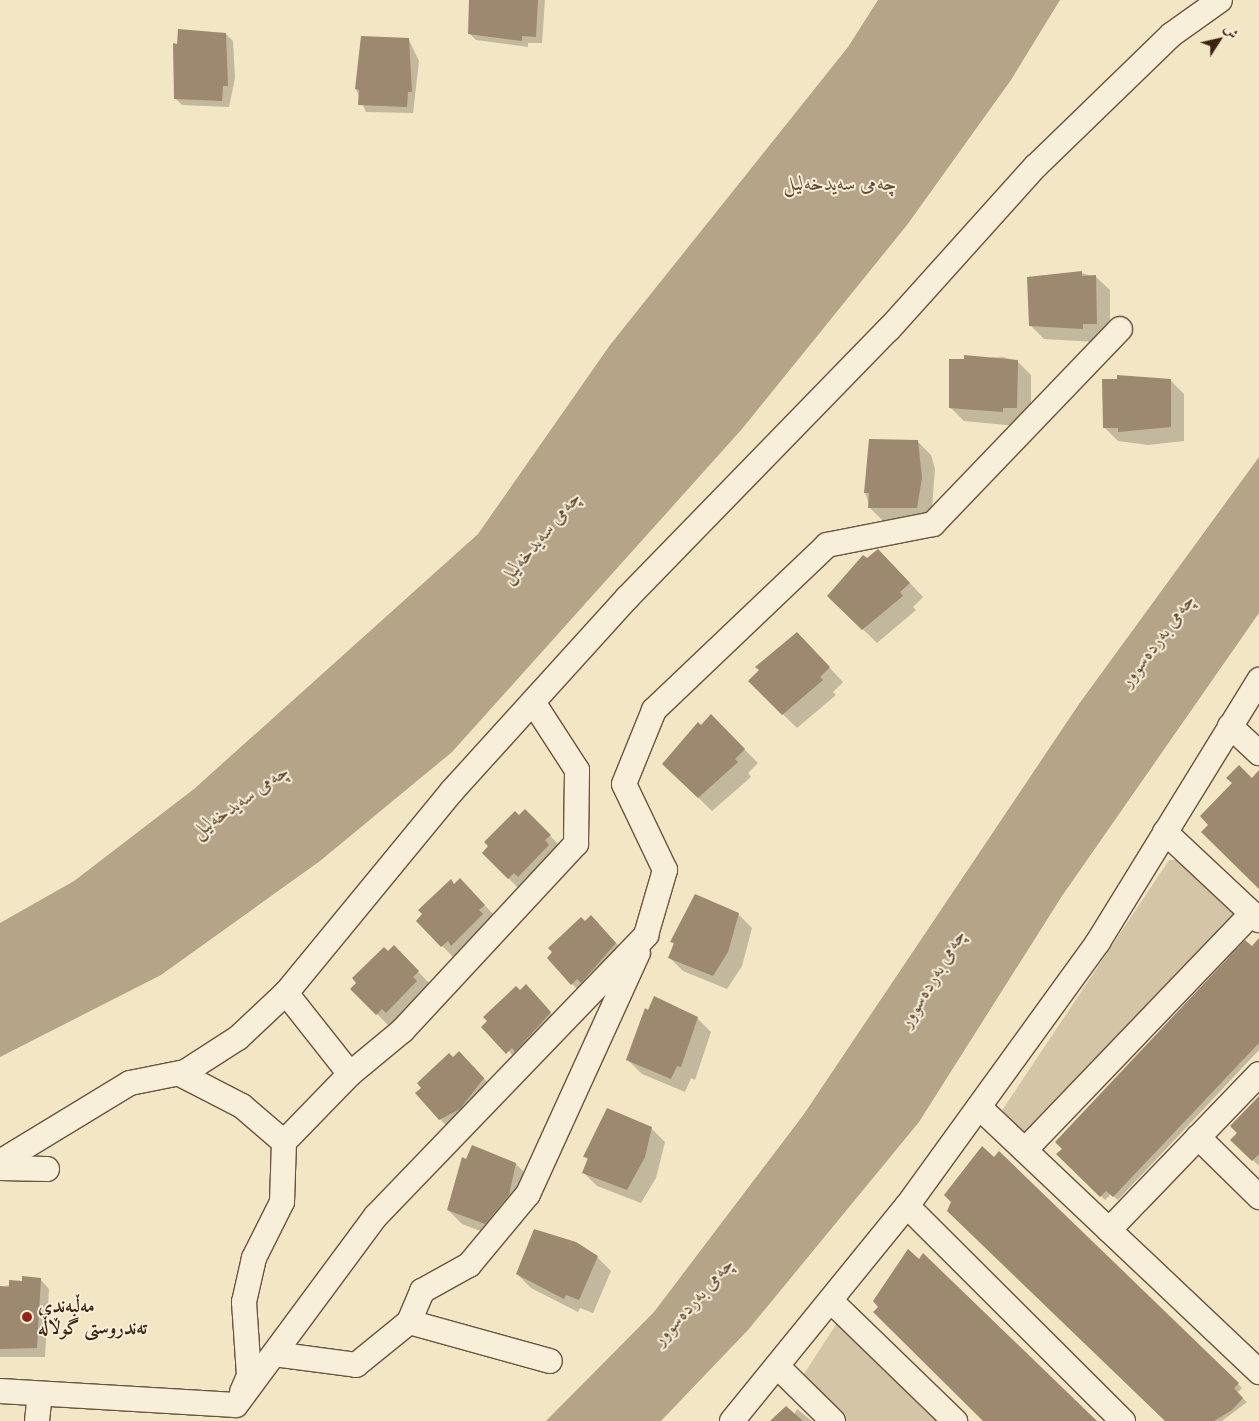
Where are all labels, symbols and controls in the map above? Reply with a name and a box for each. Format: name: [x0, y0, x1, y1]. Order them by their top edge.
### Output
north arrow: [1194, 15, 1244, 65]
text: ش: [1220, 21, 1243, 42]
water label: چەمی سەیدخەلیل: [783, 171, 897, 195]
water label: چەمی سەیدخەلیل: [494, 486, 586, 588]
water label: چەمی بەردەسوور: [1114, 588, 1200, 692]
water label: چەمی سەیدخەلیل: [186, 759, 294, 843]
water label: چەمی بەردەسوور: [893, 924, 971, 1032]
water label: چەمی بەردەسوور: [647, 1252, 739, 1350]
place label: مەڵبەندی تەندروستی گوڵاڵە: [38, 1295, 147, 1339]
marker: مەڵبەندی تەندروستی گوڵاڵە: [20, 1310, 34, 1324]

